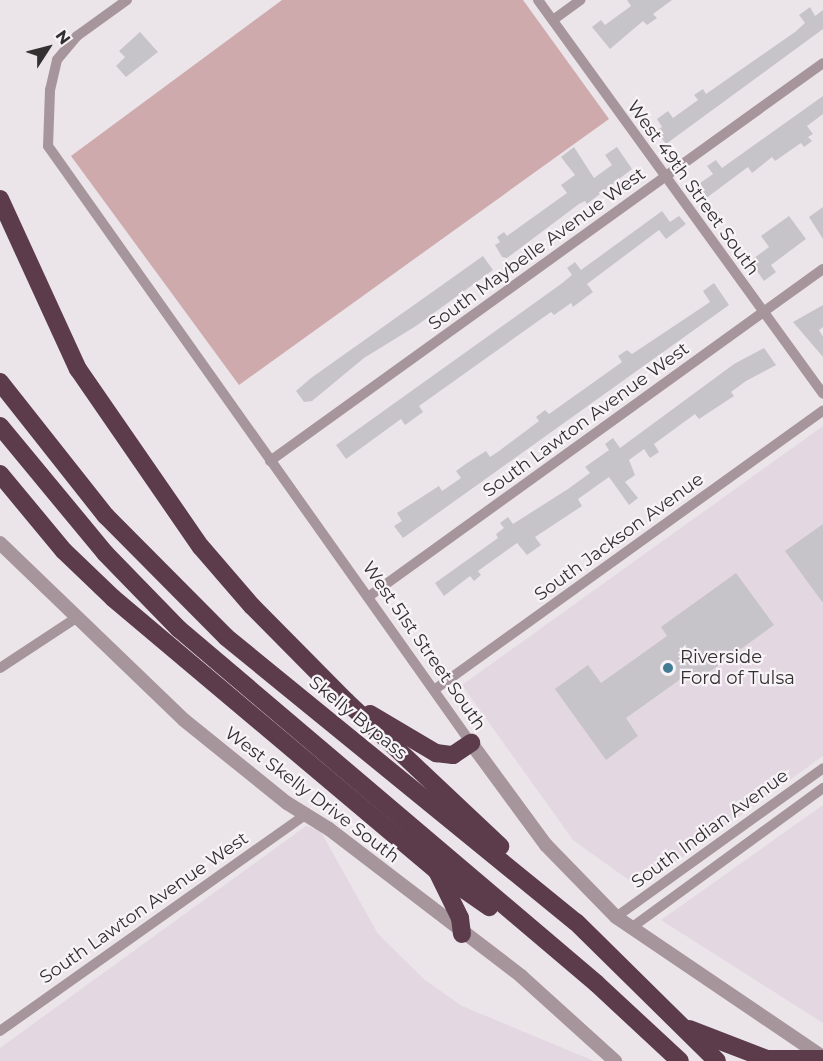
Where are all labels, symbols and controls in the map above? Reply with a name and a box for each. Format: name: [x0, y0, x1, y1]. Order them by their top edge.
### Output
north arrow: [18, 18, 78, 78]
text: N: [51, 26, 74, 48]
street label: West 49th Street South: [622, 96, 764, 280]
street label: South Maybelle Avenue West: [424, 163, 650, 335]
street label: South Lawton Avenue West: [479, 338, 693, 502]
street label: South Jackson Avenue: [530, 468, 708, 606]
street label: West 51st Street South: [357, 557, 491, 735]
place label: Riverside Ford of Tulsa: [680, 647, 795, 690]
marker: Riverside Ford of Tulsa: [661, 661, 675, 675]
street label: Skelly Bypass: [305, 672, 411, 764]
street label: West Skelly Drive South: [220, 722, 404, 868]
street label: South Indian Avenue: [627, 765, 793, 893]
street label: South Lawton Avenue West: [36, 828, 252, 988]

